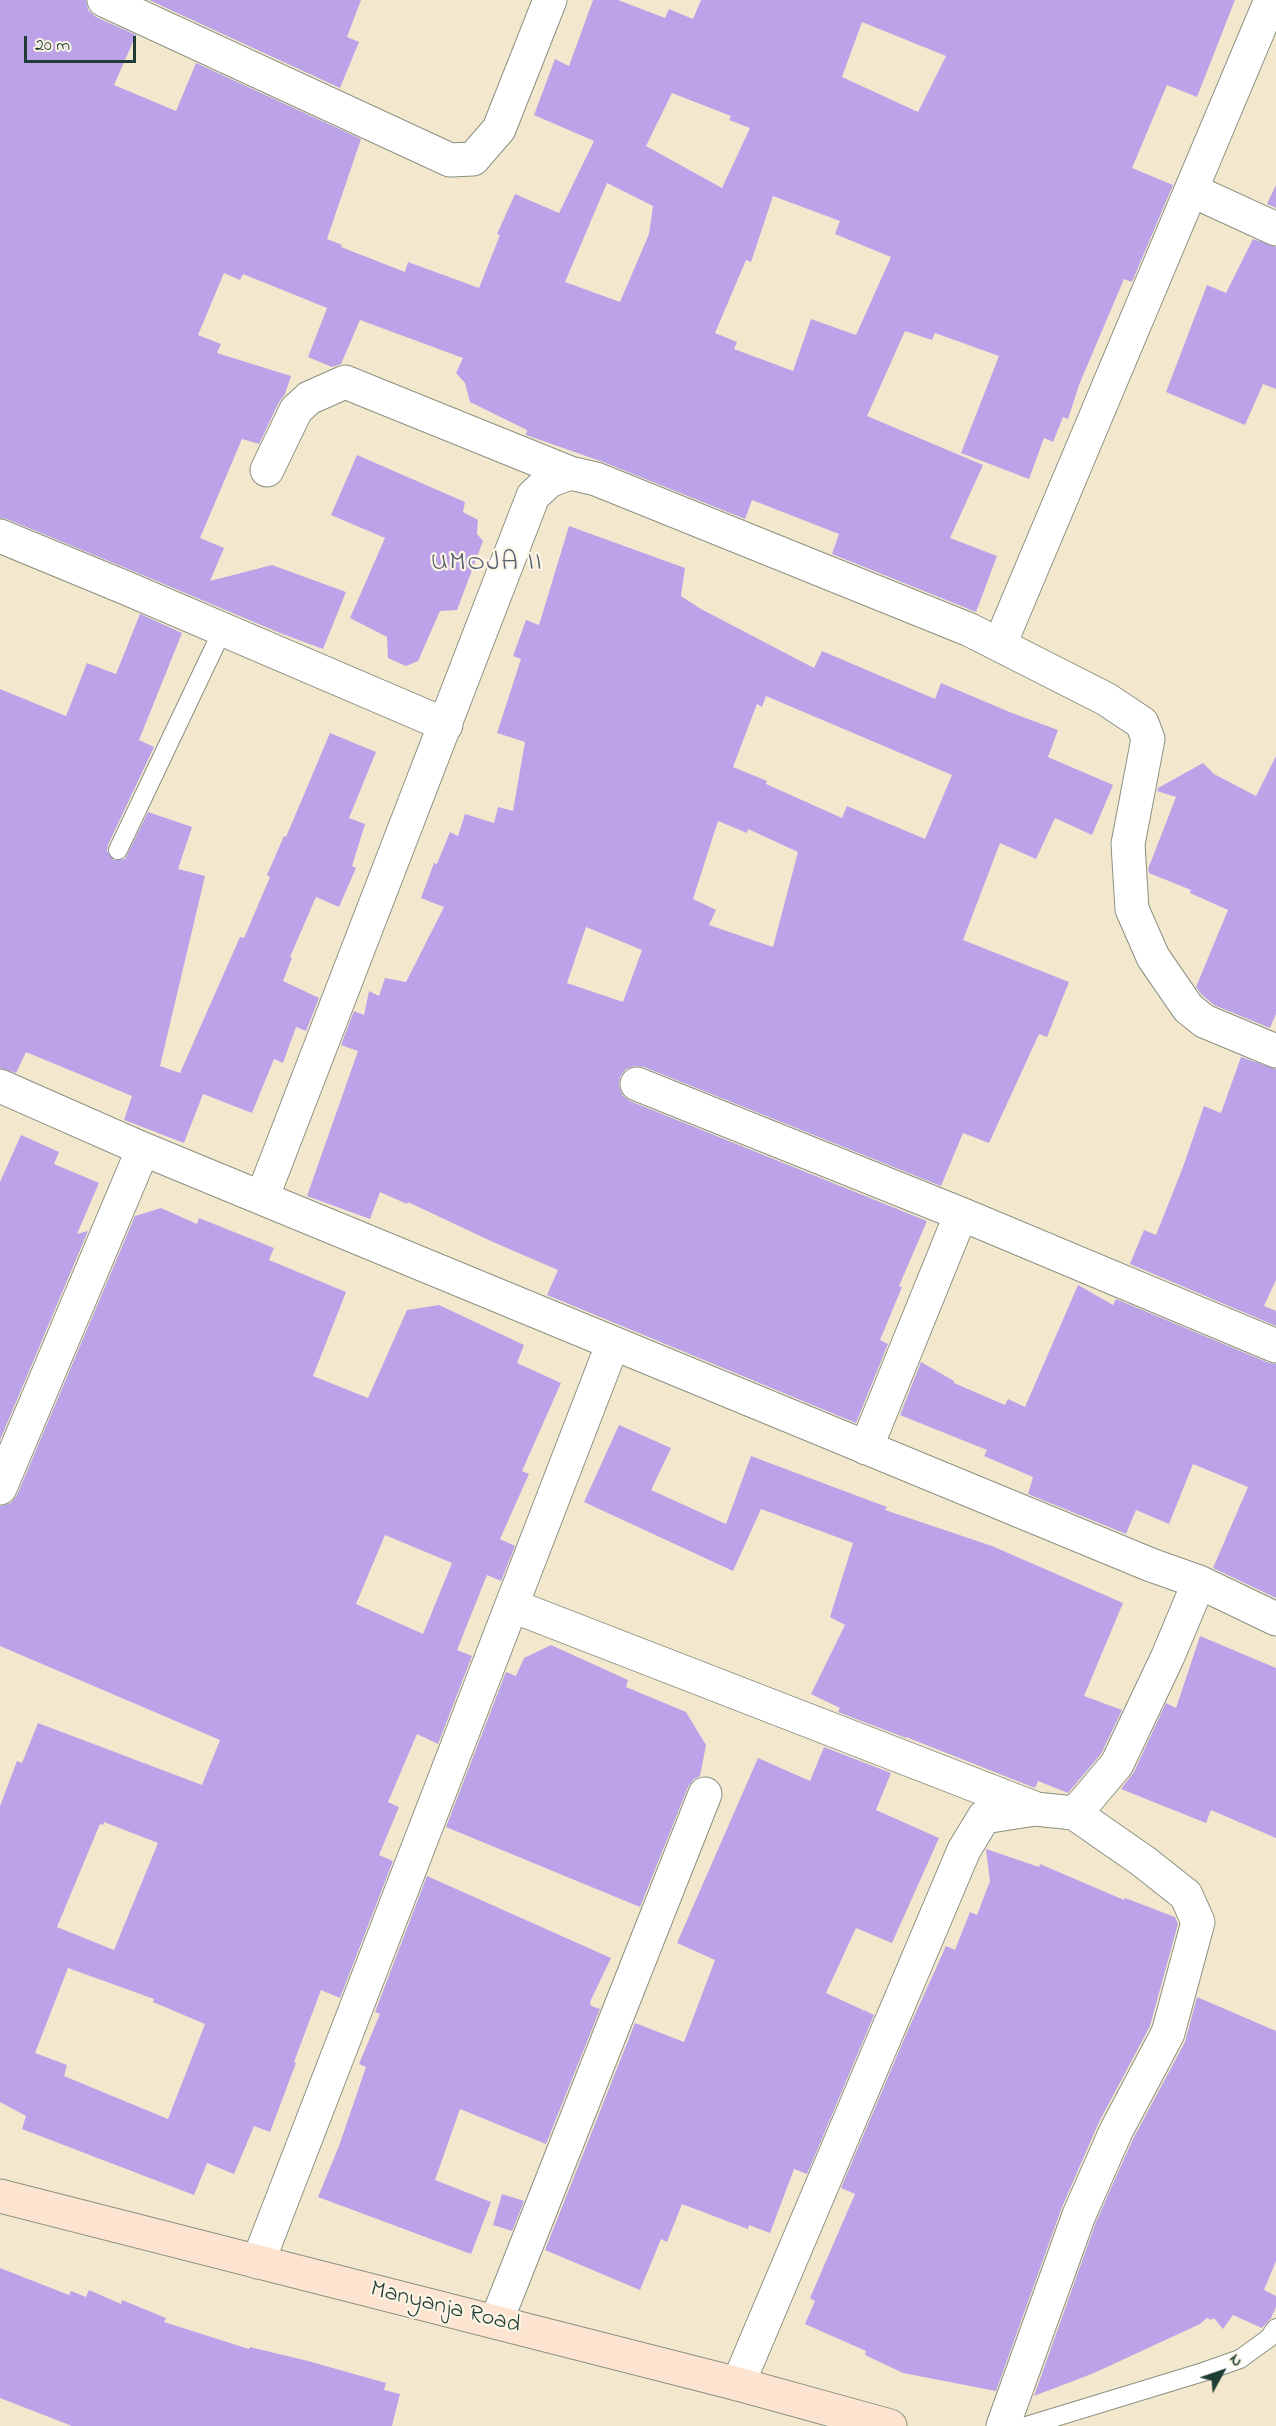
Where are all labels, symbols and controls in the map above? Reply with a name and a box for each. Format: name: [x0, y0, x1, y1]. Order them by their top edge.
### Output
scale bar: [27, 24, 140, 62]
text: 20 m: [35, 33, 70, 59]
district label: UMOJA II: [431, 549, 543, 581]
street label: Manyanja Road: [367, 2276, 523, 2342]
north arrow: [1192, 2342, 1252, 2402]
text: N: [1223, 2349, 1248, 2372]

